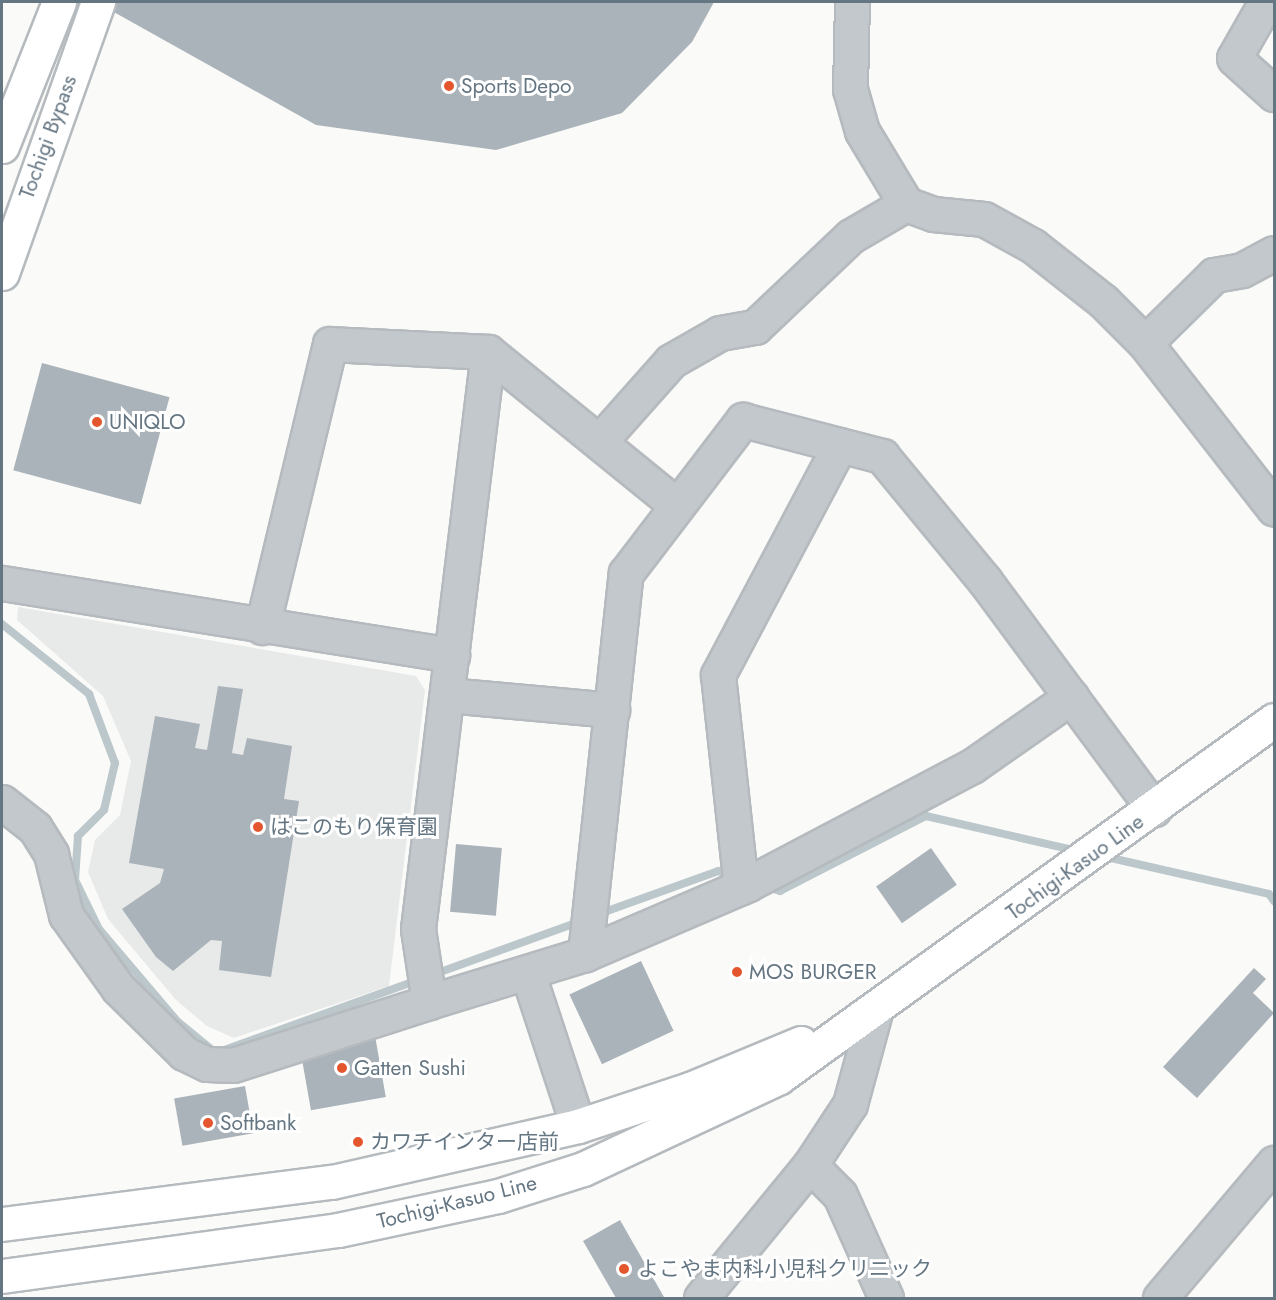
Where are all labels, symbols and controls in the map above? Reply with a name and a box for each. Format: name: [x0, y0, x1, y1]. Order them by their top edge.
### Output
street label: Tochigi Bypass: [14, 72, 82, 202]
place label: Sports Depo: [461, 73, 571, 99]
marker: Sports Depo: [442, 79, 456, 93]
place label: UNIQLO: [109, 409, 186, 435]
marker: UNIQLO: [90, 415, 104, 429]
street label: Tochigi-Kasuo Line: [1001, 809, 1149, 925]
place label: はこのもり保育園: [270, 814, 438, 840]
marker: はこのもり保育園: [251, 820, 265, 834]
place label: MOS BURGER: [749, 959, 877, 985]
marker: MOS BURGER: [730, 965, 744, 979]
place label: Gatten Sushi: [354, 1055, 466, 1081]
marker: Gatten Sushi: [335, 1061, 349, 1075]
place label: Softbank: [220, 1110, 296, 1136]
marker: Softbank: [201, 1116, 215, 1130]
place label: カワチインター店前: [370, 1129, 559, 1155]
marker: カワチインター店前: [351, 1135, 365, 1149]
street label: Tochigi-Kasuo Line: [375, 1170, 539, 1234]
place label: よこやま内科小児科クリニック: [638, 1256, 932, 1282]
marker: よこやま内科小児科クリニック: [615, 1260, 633, 1278]

